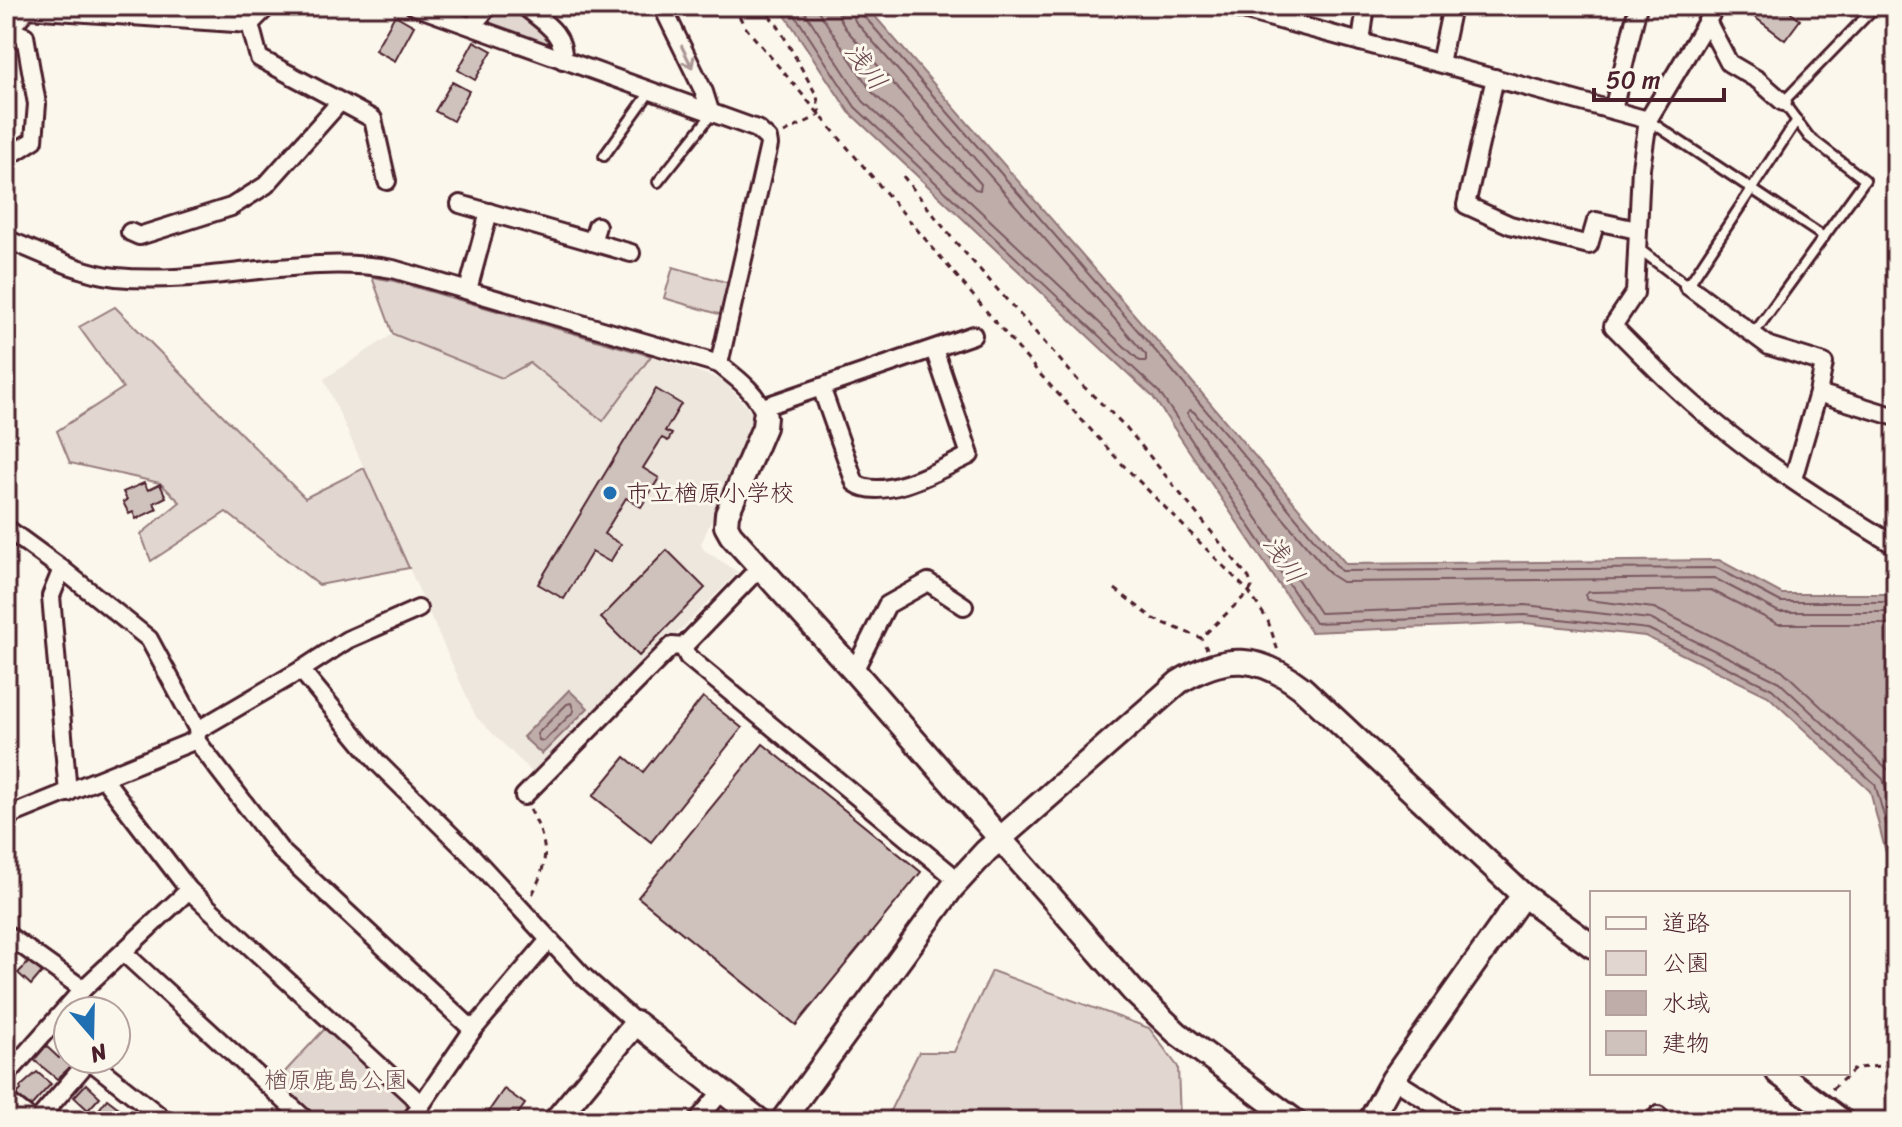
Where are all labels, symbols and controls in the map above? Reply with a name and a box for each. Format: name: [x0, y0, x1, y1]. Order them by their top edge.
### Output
water label: 浅川: [832, 31, 900, 101]
one-way arrow: [680, 45, 695, 69]
scale bar: [1594, 52, 1724, 102]
text: 50 m: [1606, 59, 1661, 101]
place label: 市立楢原小学校: [626, 472, 794, 514]
marker: 市立楢原小学校: [601, 484, 619, 502]
water label: 浅川: [1250, 525, 1318, 593]
legend: [1590, 891, 1850, 1075]
text: 道路: [1662, 902, 1710, 944]
text: 公園: [1662, 942, 1710, 984]
text: 水域: [1662, 982, 1710, 1024]
north arrow: [52, 995, 132, 1075]
text: 建物: [1662, 1022, 1710, 1064]
text: N: [84, 1032, 113, 1075]
park label: 楢原鹿島公園: [264, 1059, 408, 1101]

